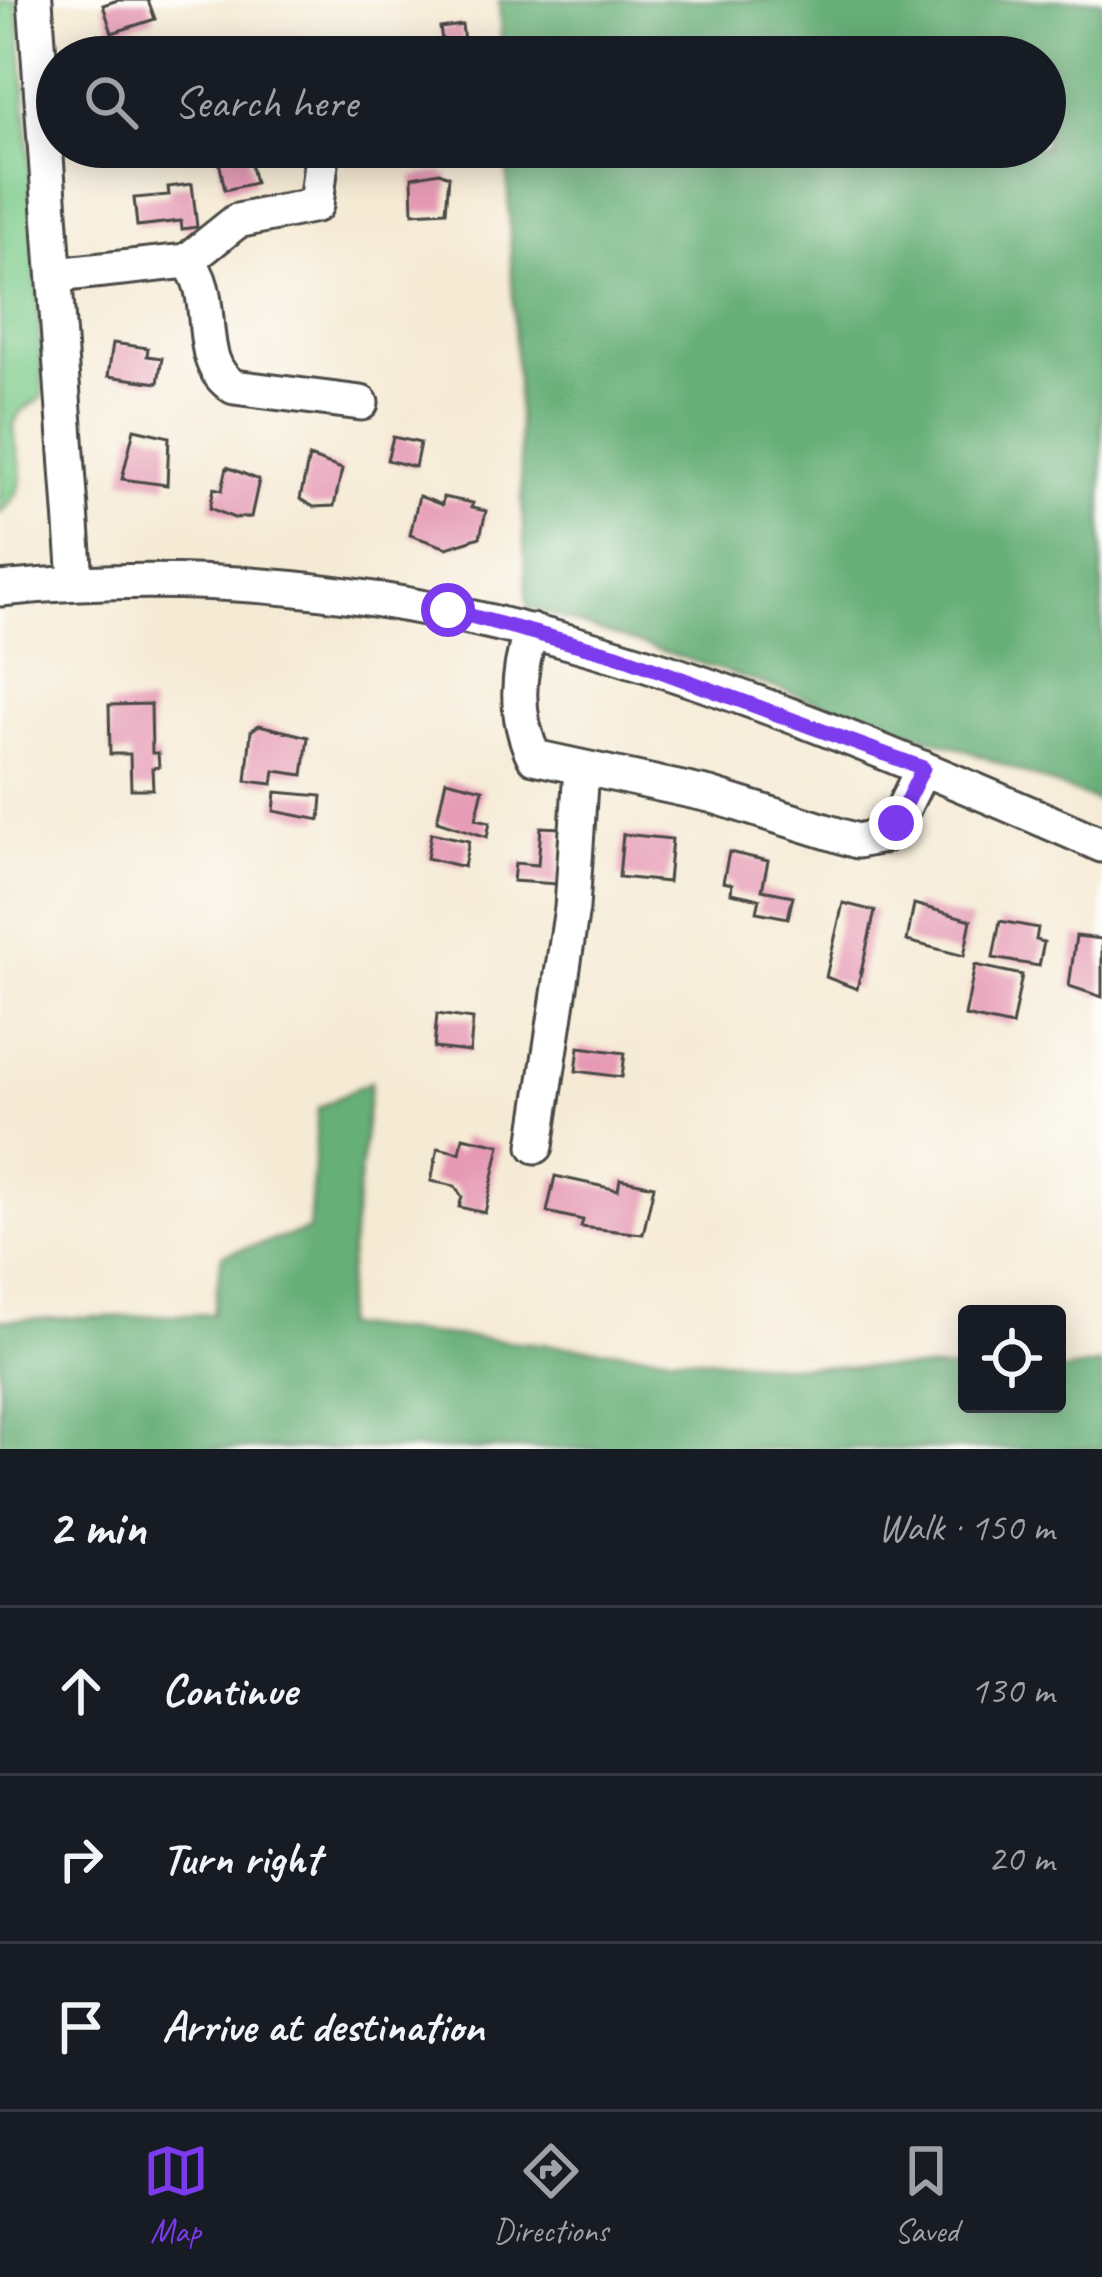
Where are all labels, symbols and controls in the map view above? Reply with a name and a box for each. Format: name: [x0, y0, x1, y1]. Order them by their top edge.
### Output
search box: [36, 36, 1066, 168]
icon: search: [78, 69, 144, 135]
text: Search here: [174, 74, 357, 131]
route start: [421, 583, 475, 637]
route end: [869, 796, 923, 850]
map controls: [958, 1305, 1066, 1413]
button: locate: [958, 1305, 1066, 1413]
text: 2 min: [48, 1495, 146, 1559]
text: Walk · 150 m: [878, 1503, 1054, 1552]
icon: ahead: [48, 1658, 114, 1724]
text: Continue: [162, 1662, 296, 1719]
text: 130 m: [970, 1666, 1054, 1715]
icon: right: [48, 1826, 114, 1892]
text: Turn right: [162, 1830, 320, 1887]
text: 20 m: [988, 1834, 1054, 1883]
icon: arrive: [48, 1994, 114, 2060]
text: Arrive at destination: [162, 1998, 484, 2055]
tab: Map: [143, 2138, 209, 2252]
tab: Directions: [494, 2138, 608, 2252]
tab: Saved: [893, 2138, 959, 2252]

